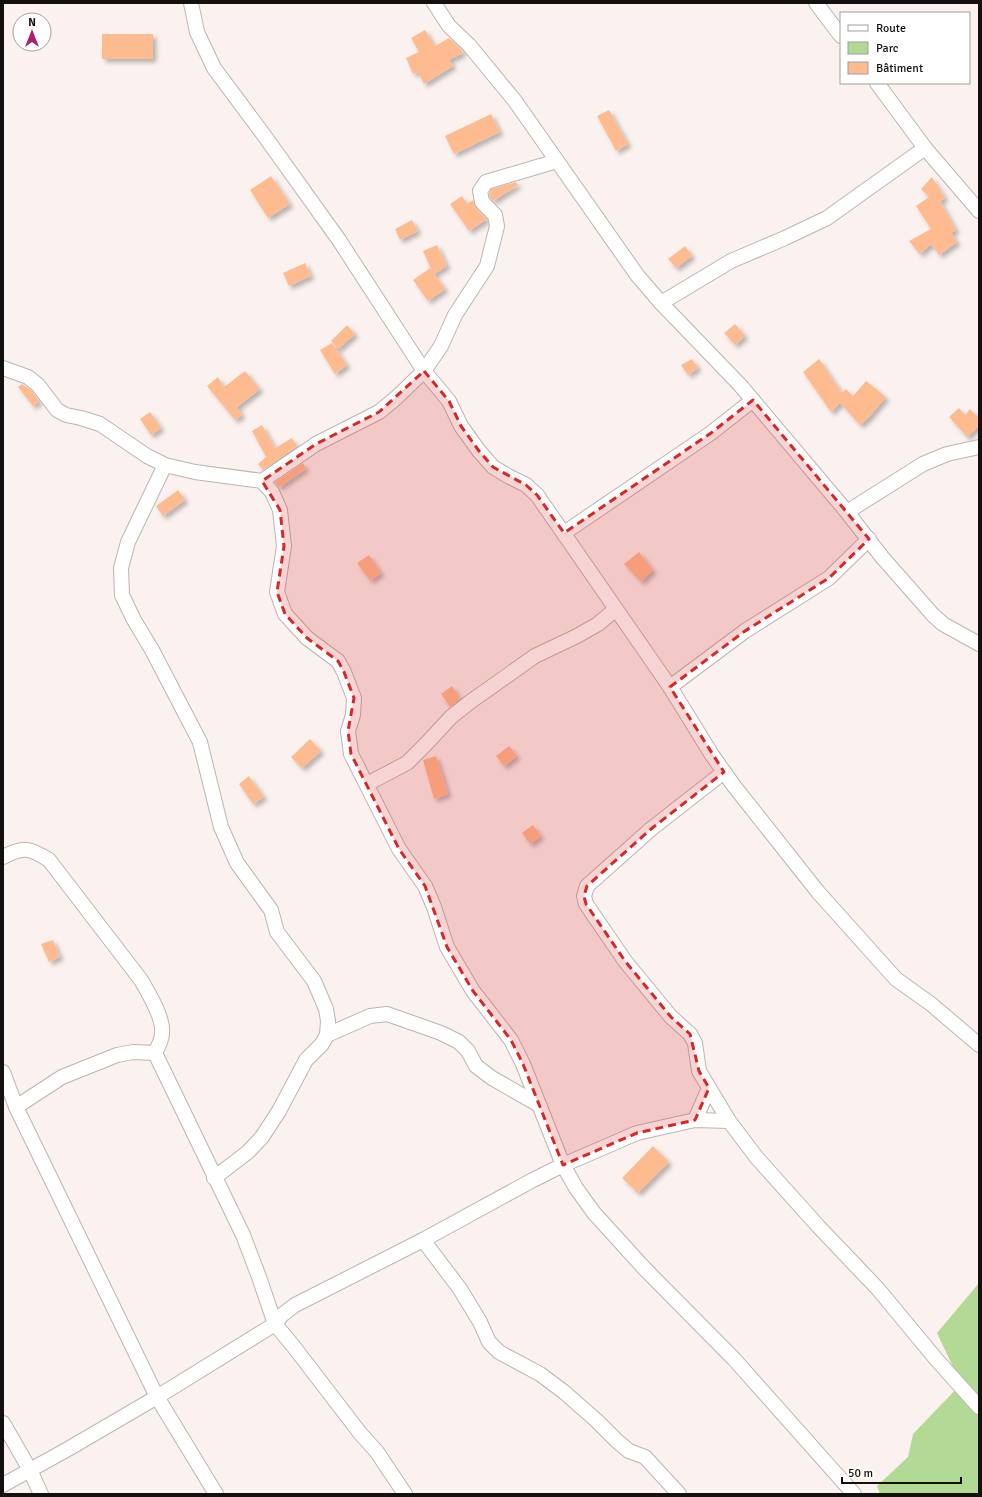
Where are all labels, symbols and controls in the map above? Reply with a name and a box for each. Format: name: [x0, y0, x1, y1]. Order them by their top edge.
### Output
north arrow: [12, 12, 52, 52]
legend: [840, 12, 970, 84]
text: N: [28, 16, 36, 29]
text: Route: [876, 21, 906, 36]
text: Parc: [876, 41, 899, 56]
text: Bâtiment: [876, 61, 923, 76]
scale bar: [842, 1459, 961, 1485]
text: 50 m: [848, 1466, 873, 1481]

